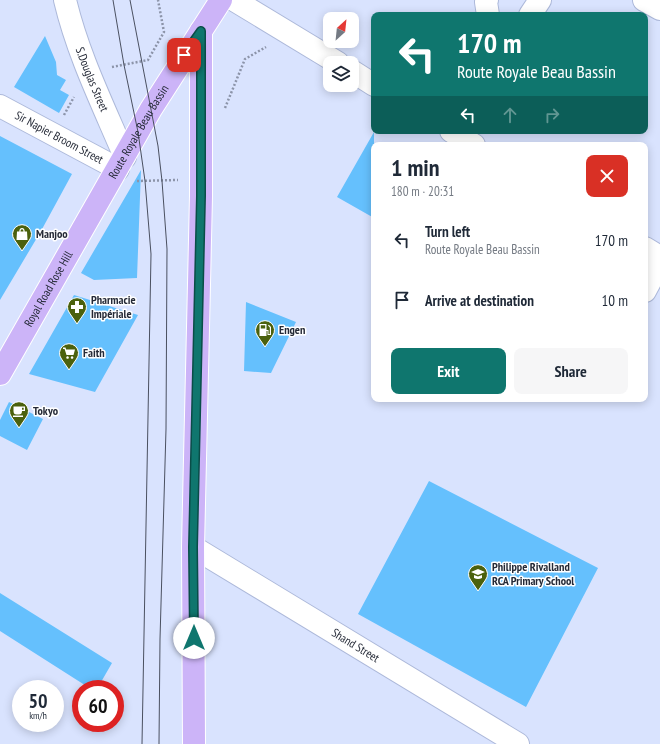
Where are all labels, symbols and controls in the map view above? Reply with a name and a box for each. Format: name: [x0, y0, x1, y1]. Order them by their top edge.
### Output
north arrow: [323, 12, 359, 48]
map controls: [323, 12, 359, 92]
text: 170 m: [457, 24, 521, 61]
icon: left: [391, 28, 443, 80]
pin: [167, 38, 201, 72]
icon: arrive: [173, 44, 195, 66]
street label: S.Douglas Street: [73, 45, 113, 114]
button: layers: [323, 56, 359, 92]
text: Route Royale Beau Bassin: [457, 60, 616, 83]
street label: Route Royale Beau Bassin: [105, 82, 172, 181]
icon: left: [457, 104, 479, 126]
icon: ahead: [499, 104, 521, 126]
icon: right: [541, 104, 563, 126]
street label: Sir Napier Broom Street: [13, 107, 107, 167]
text: 1 min: [391, 152, 439, 183]
button: close: [586, 155, 628, 197]
text: 180 m · 20:31: [391, 183, 454, 200]
text: Turn left: [425, 222, 470, 241]
shop icon: Manjoo: [11, 223, 33, 251]
place label: Manjoo: [36, 226, 68, 241]
icon: left: [391, 229, 413, 251]
text: 170 m: [595, 231, 628, 250]
text: Route Royale Beau Bassin: [425, 241, 540, 258]
street label: Royal Road Rose Hill: [21, 248, 76, 329]
icon: arrive: [391, 289, 413, 311]
text: Arrive at destination: [425, 291, 534, 310]
text: 10 m: [602, 291, 628, 310]
place label: Pharmacie Impériale: [91, 292, 136, 321]
pharmacy icon: Pharmacie Impériale: [66, 296, 88, 324]
fuel station icon: Engen: [254, 319, 276, 347]
place label: Engen: [279, 322, 305, 337]
supermarket icon: Faith: [58, 342, 80, 370]
place label: Faith: [83, 345, 105, 360]
button: Exit: [391, 348, 506, 394]
button: Share: [514, 348, 628, 394]
cafe icon: Tokyo: [8, 400, 30, 428]
place label: Tokyo: [33, 403, 59, 418]
place label: Philippe Rivalland RCA Primary School: [492, 559, 574, 588]
school or university icon: Philippe Rivalland RCA Primary School: [467, 563, 489, 591]
position arrow: [173, 617, 215, 659]
street label: Shand Street: [329, 625, 383, 666]
speed limit sign: 60: [72, 680, 124, 732]
text: 50: [28, 688, 48, 714]
text: km/h: [29, 709, 47, 722]

